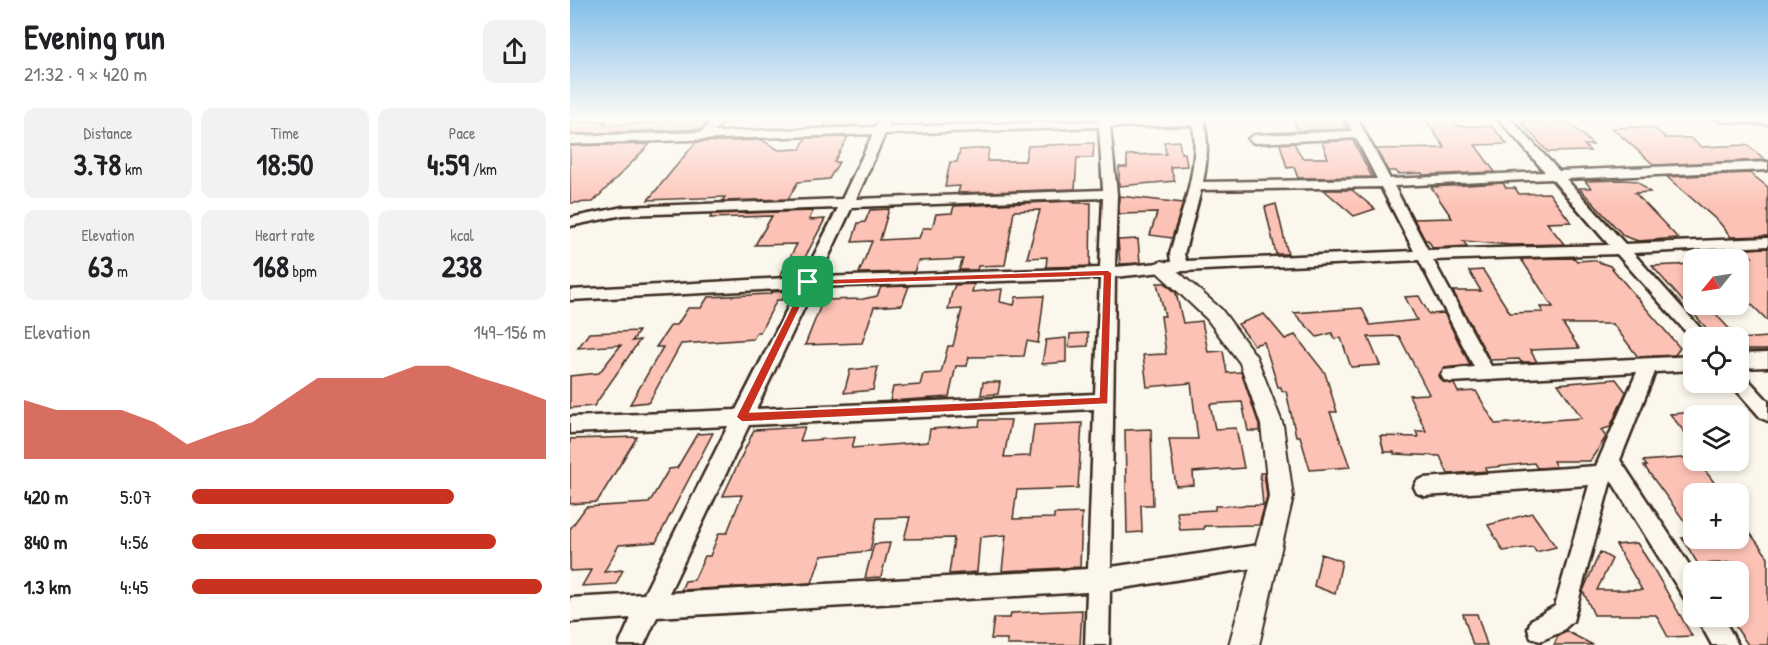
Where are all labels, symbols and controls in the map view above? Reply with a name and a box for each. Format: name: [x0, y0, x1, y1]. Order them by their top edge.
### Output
text: Evening run: [24, 15, 165, 59]
button: share: [483, 20, 546, 83]
text: 21:32 · 9 × 420 m: [24, 60, 147, 87]
text: Distance: [84, 122, 132, 144]
text: Time: [271, 122, 299, 144]
text: Pace: [449, 122, 475, 144]
text: 3.78: [74, 144, 121, 184]
text: 18:50: [257, 144, 313, 184]
text: 4:59: [427, 144, 469, 184]
text: km: [121, 158, 142, 180]
text: /km: [469, 158, 497, 180]
text: Elevation: [81, 224, 135, 246]
text: Heart rate: [255, 224, 315, 246]
text: kcal: [450, 224, 474, 246]
text: 63: [88, 246, 113, 286]
text: 168: [253, 246, 289, 286]
text: 238: [442, 246, 482, 286]
north arrow: [1683, 249, 1749, 315]
map controls: [1683, 249, 1749, 627]
pin: [782, 256, 833, 307]
text: m: [113, 260, 128, 282]
text: bpm: [289, 260, 317, 282]
icon: arrive: [791, 265, 824, 298]
text: Elevation: [24, 318, 90, 345]
text: 149–156 m: [474, 318, 546, 345]
button: locate: [1683, 327, 1749, 393]
button: layers: [1683, 405, 1749, 471]
text: 420 m: [24, 483, 68, 510]
text: 5:07: [120, 483, 152, 510]
button: +: [1683, 483, 1749, 549]
text: 840 m: [24, 528, 67, 555]
text: 4:56: [120, 528, 149, 555]
button: −: [1683, 561, 1749, 627]
text: 1.3 km: [24, 573, 71, 600]
text: 4:45: [120, 573, 148, 600]

